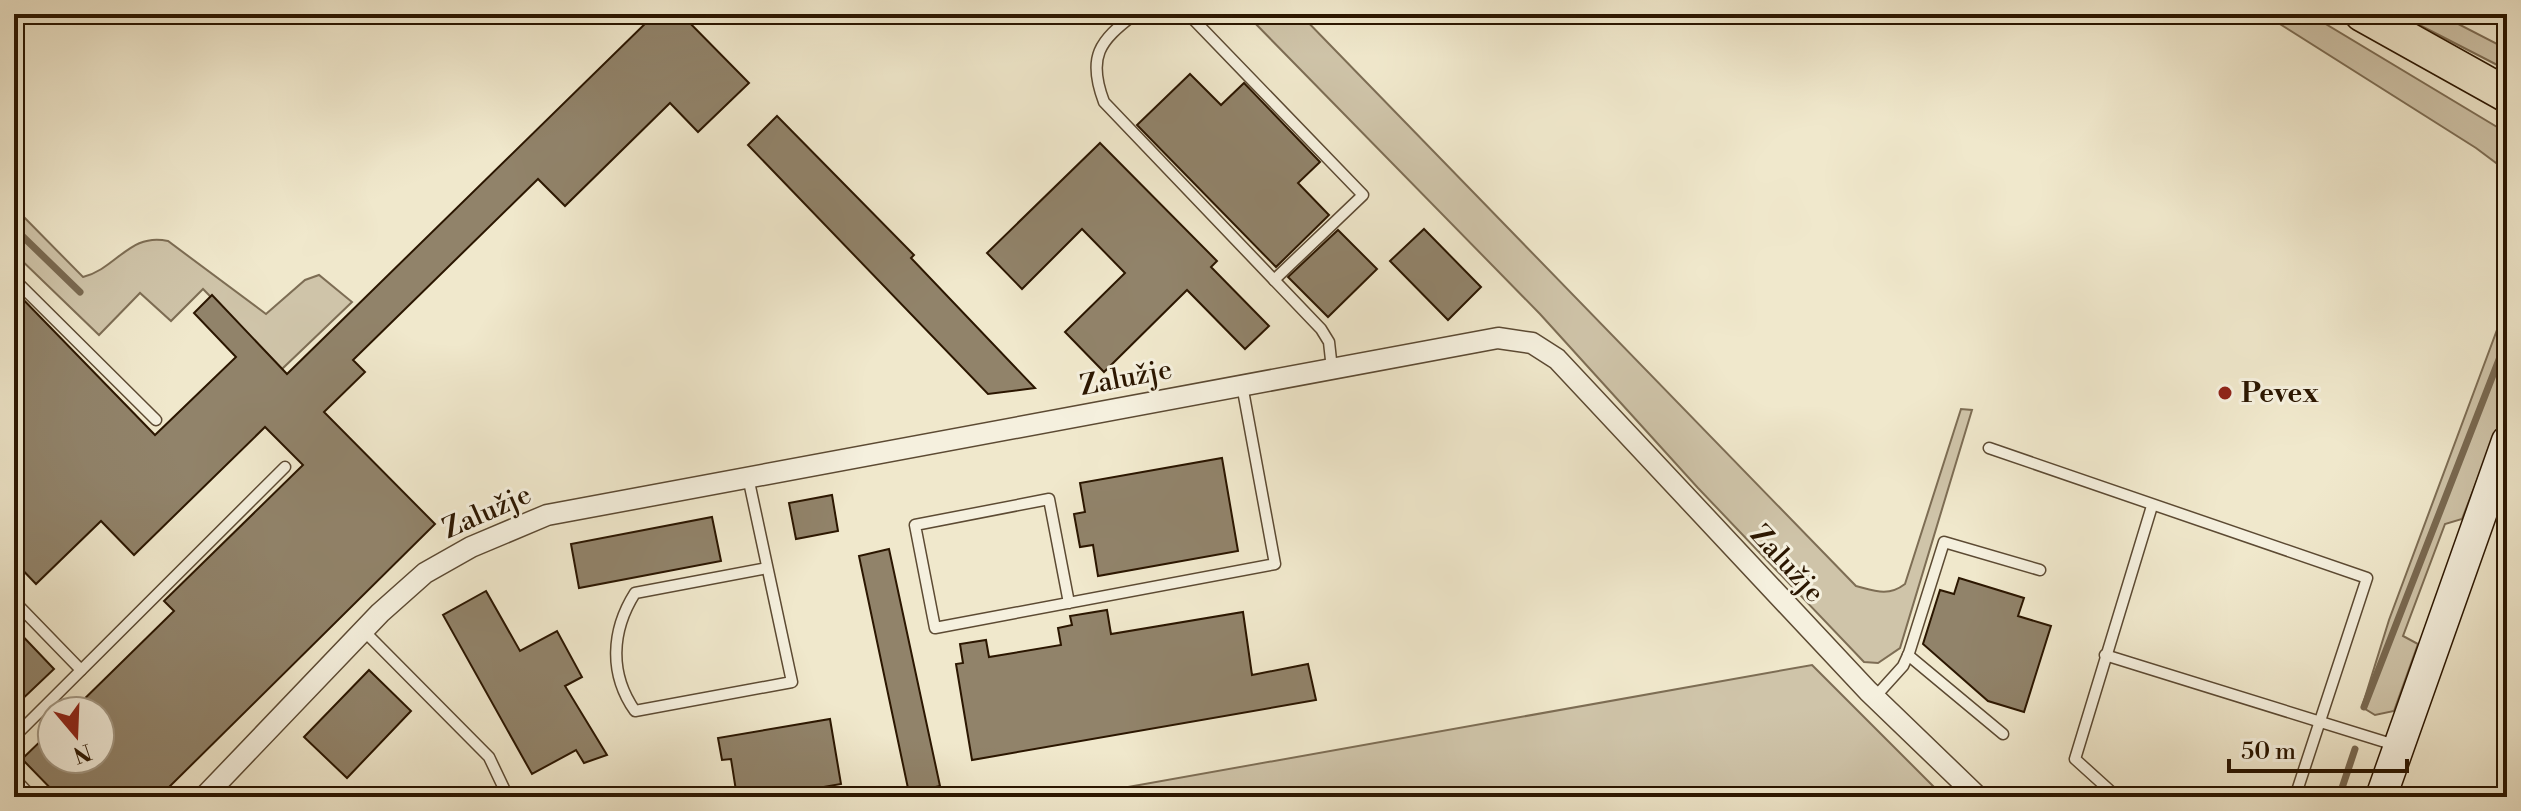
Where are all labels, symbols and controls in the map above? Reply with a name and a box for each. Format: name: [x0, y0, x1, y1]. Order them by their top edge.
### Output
street label: Zalužje: [1077, 352, 1175, 404]
place label: Pevex: [2241, 376, 2319, 411]
marker: Pevex: [2216, 384, 2234, 402]
street label: Zalužje: [437, 477, 537, 547]
street label: Zalužje: [1742, 518, 1832, 610]
north arrow: [36, 695, 116, 775]
scale bar: [2229, 723, 2407, 773]
text: N: [69, 737, 95, 768]
text: 50 m: [2241, 737, 2296, 767]

